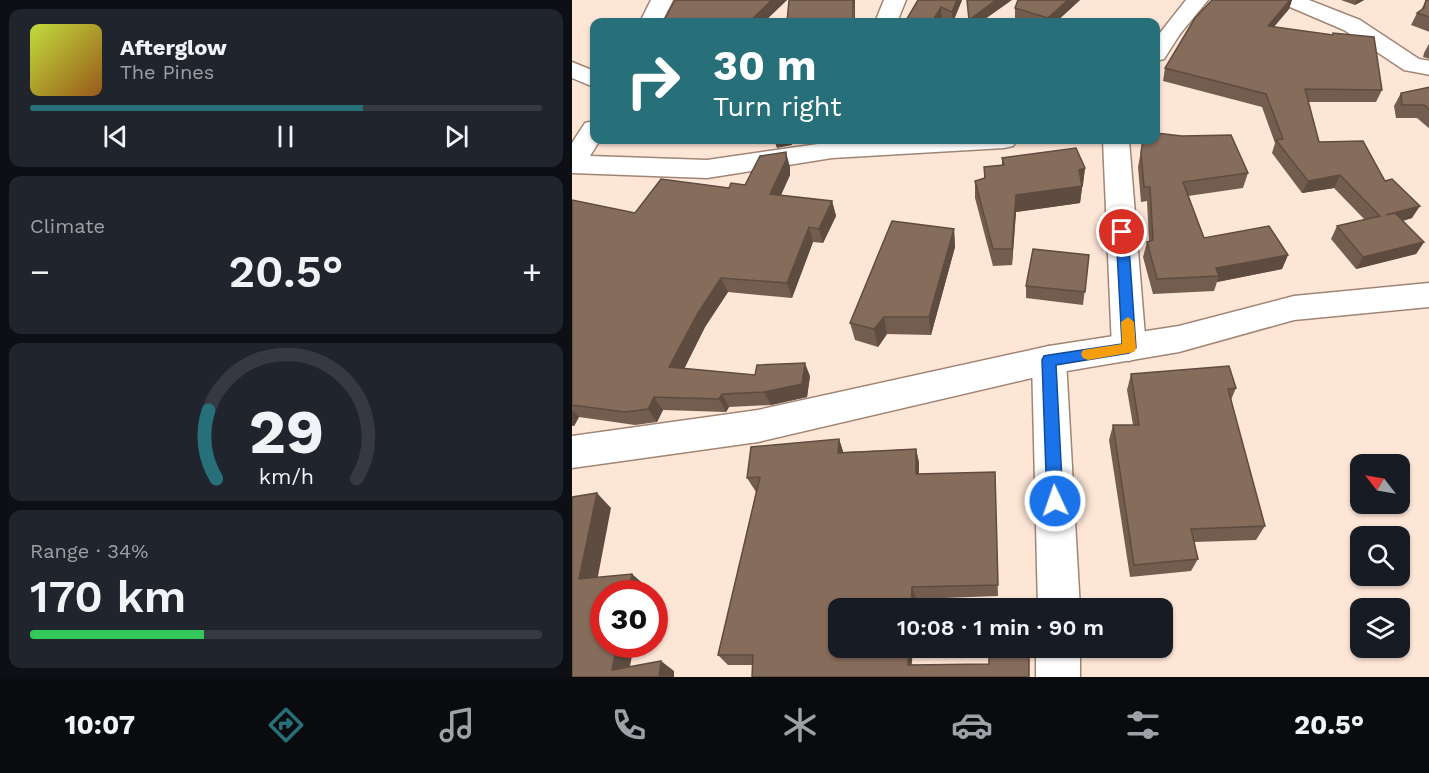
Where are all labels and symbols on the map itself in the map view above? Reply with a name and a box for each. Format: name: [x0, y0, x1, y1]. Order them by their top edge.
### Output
pin: [1096, 206, 1147, 257]
north arrow: [1350, 454, 1410, 514]
position arrow: [1023, 469, 1087, 533]
speed limit sign: 30: [590, 580, 668, 658]

